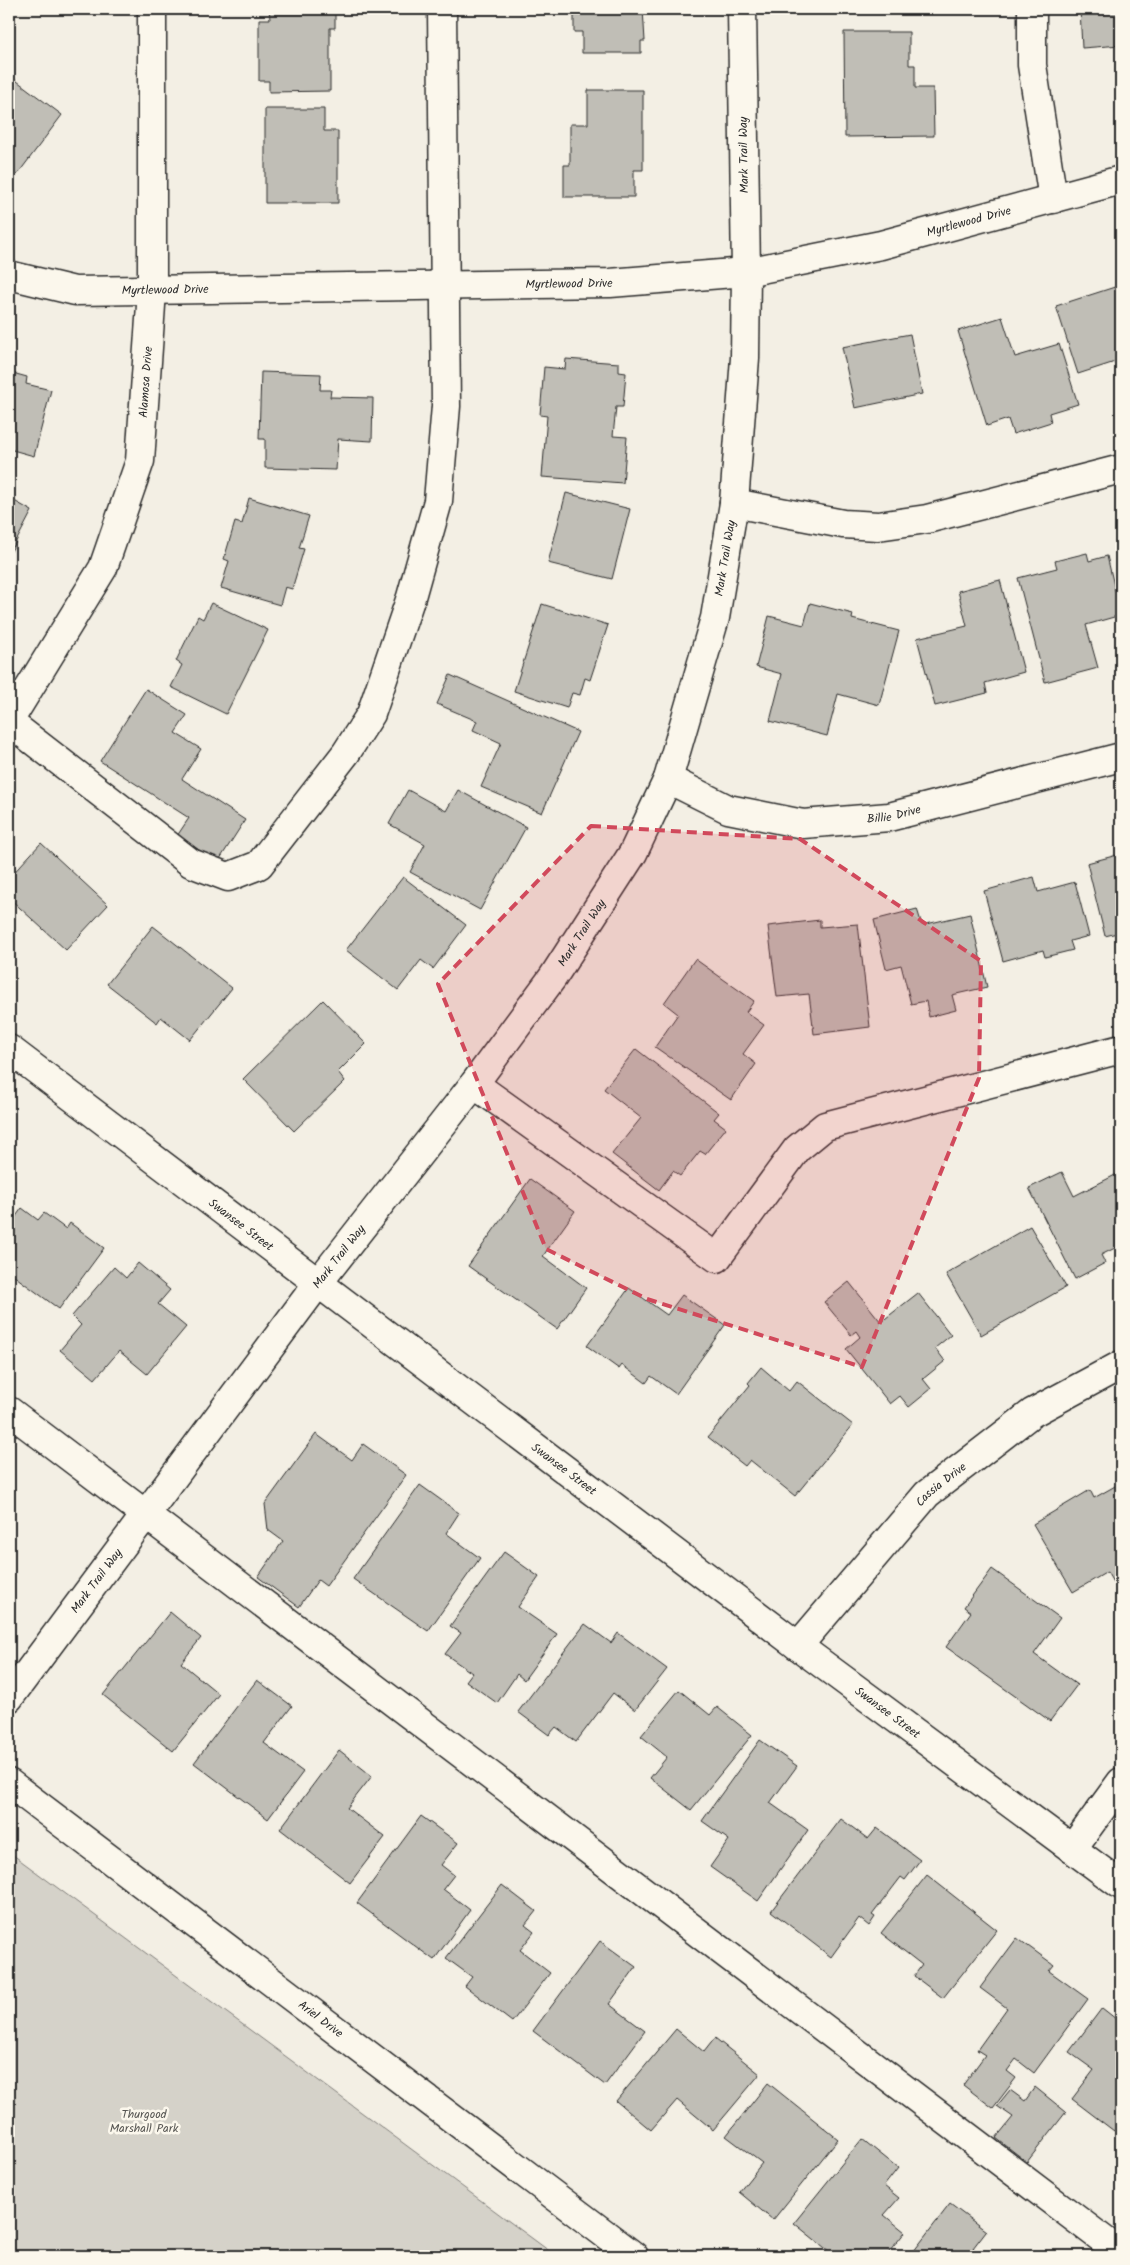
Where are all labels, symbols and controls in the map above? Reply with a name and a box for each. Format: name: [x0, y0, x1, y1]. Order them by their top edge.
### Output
street label: Mark Trail Way: [734, 116, 754, 194]
street label: Myrtlewood Drive: [924, 201, 1014, 242]
street label: Myrtlewood Drive: [525, 273, 613, 294]
street label: Myrtlewood Drive: [121, 279, 209, 300]
street label: Alamosa Drive: [134, 345, 158, 418]
street label: Mark Trail Way: [709, 518, 741, 598]
street label: Billie Drive: [866, 800, 923, 828]
street label: Mark Trail Way: [553, 895, 611, 970]
street label: Swansee Street: [204, 1194, 278, 1256]
street label: Mark Trail Way: [307, 1220, 370, 1293]
street label: Swansee Street: [527, 1438, 601, 1500]
street label: Cassia Drive: [911, 1457, 971, 1511]
street label: Mark Trail Way: [66, 1544, 127, 1617]
street label: Swansee Street: [851, 1682, 925, 1743]
street label: Ariel Drive: [294, 1996, 348, 2043]
park label: Thurgood Marshall Park: [110, 2105, 179, 2138]

